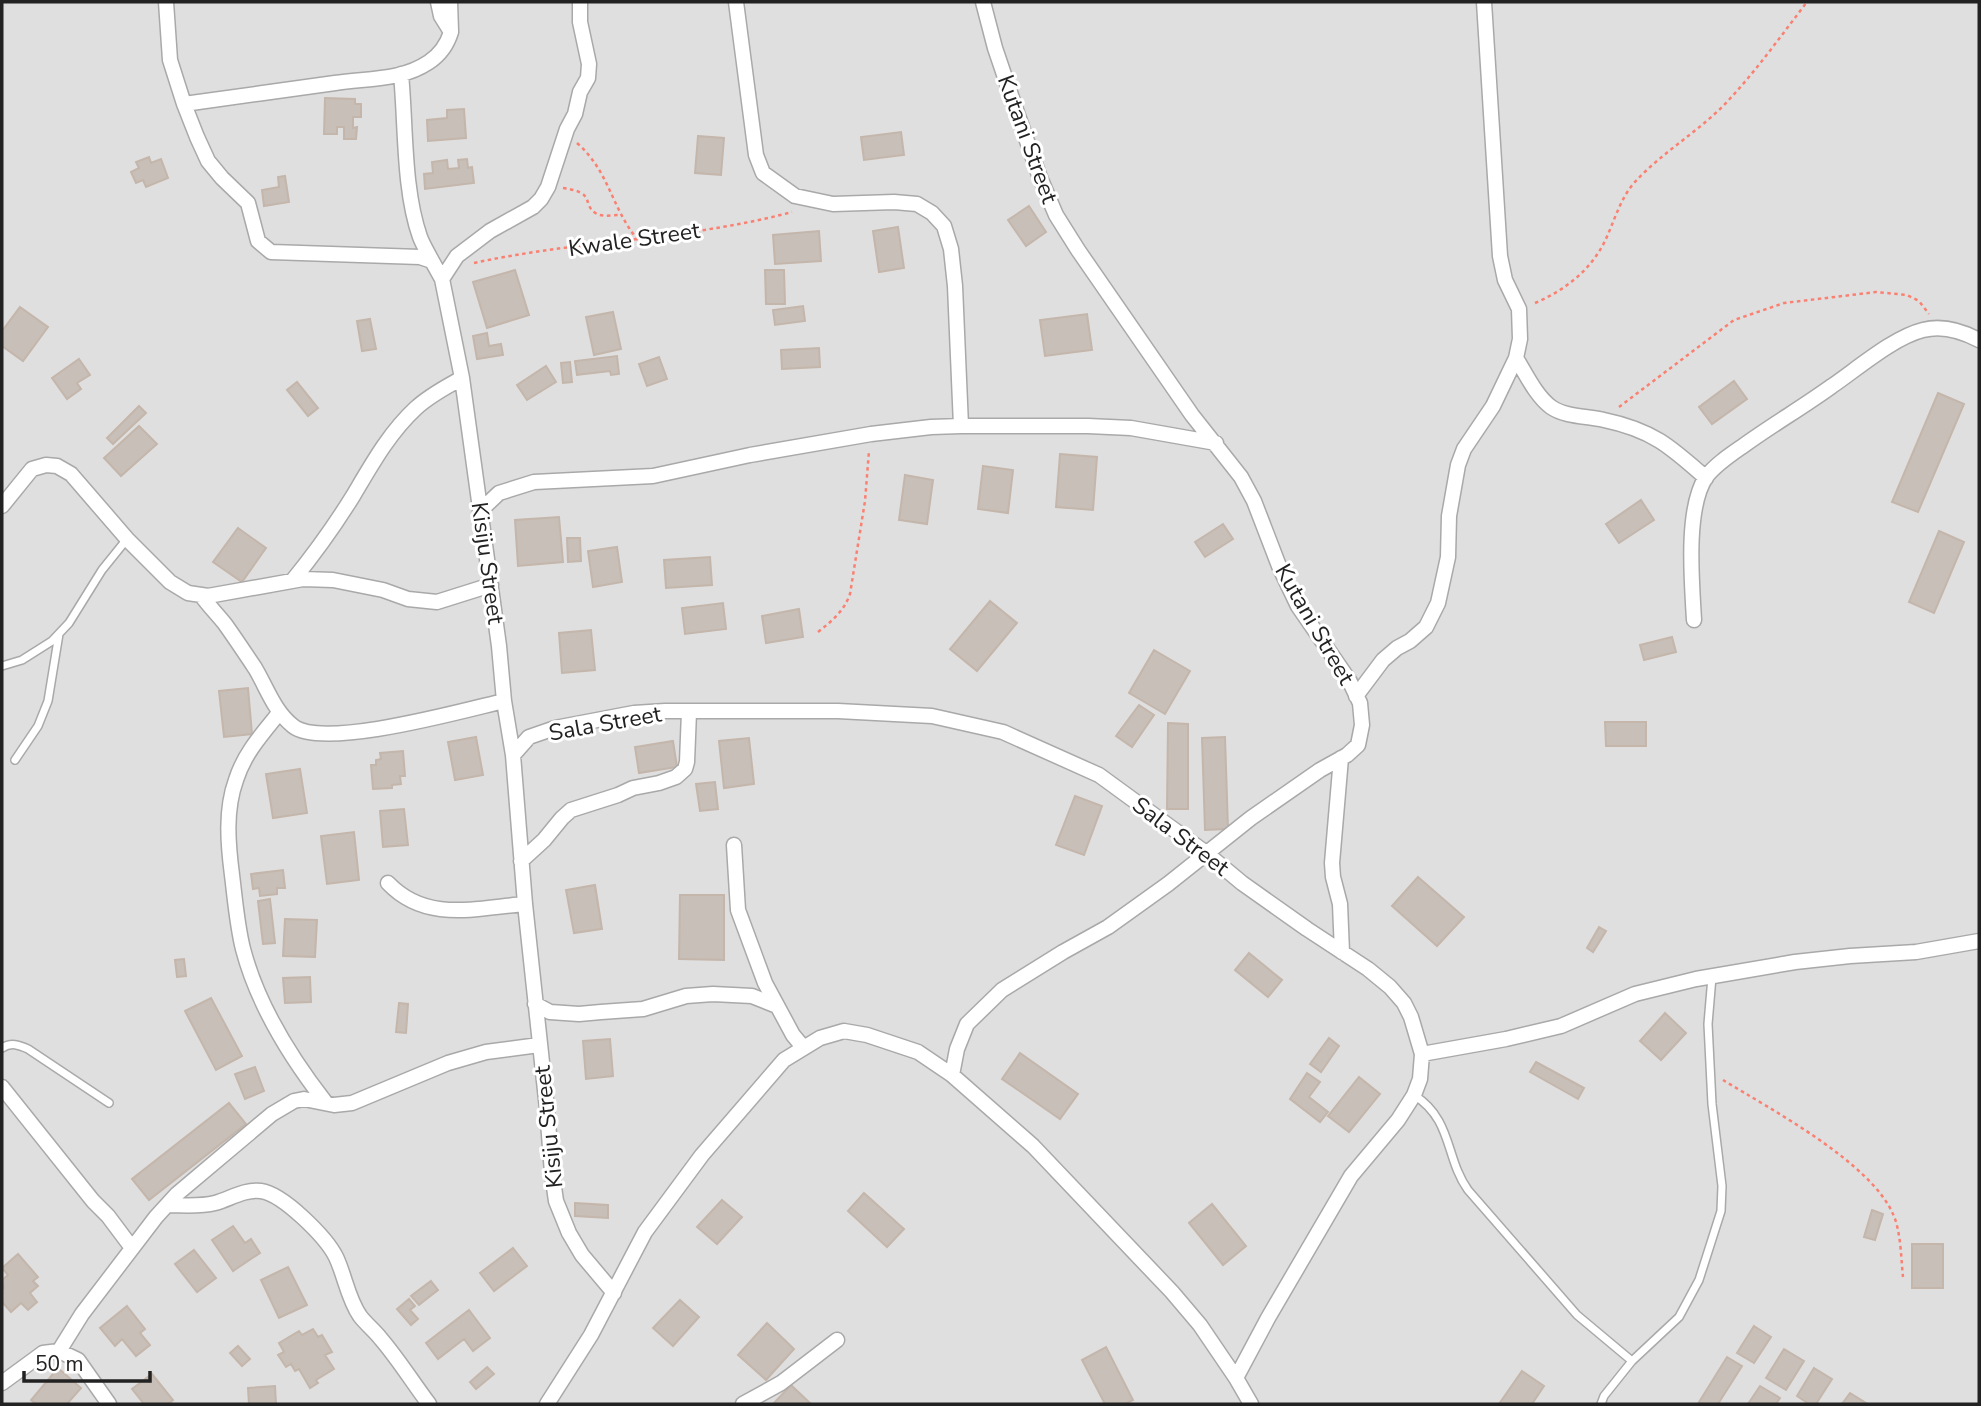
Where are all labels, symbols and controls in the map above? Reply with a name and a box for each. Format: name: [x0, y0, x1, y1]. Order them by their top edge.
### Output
street label: Kutani Street: [990, 71, 1065, 208]
street label: Kwale Street: [566, 215, 703, 264]
street label: Kisiju Street: [464, 500, 512, 627]
street label: Kutani Street: [1268, 558, 1362, 691]
street label: Sala Street: [546, 698, 665, 749]
street label: Sala Street: [1126, 790, 1236, 884]
street label: Kisiju Street: [527, 1063, 570, 1190]
scale bar: [24, 1340, 150, 1384]
text: 50 m: [35, 1350, 84, 1378]

